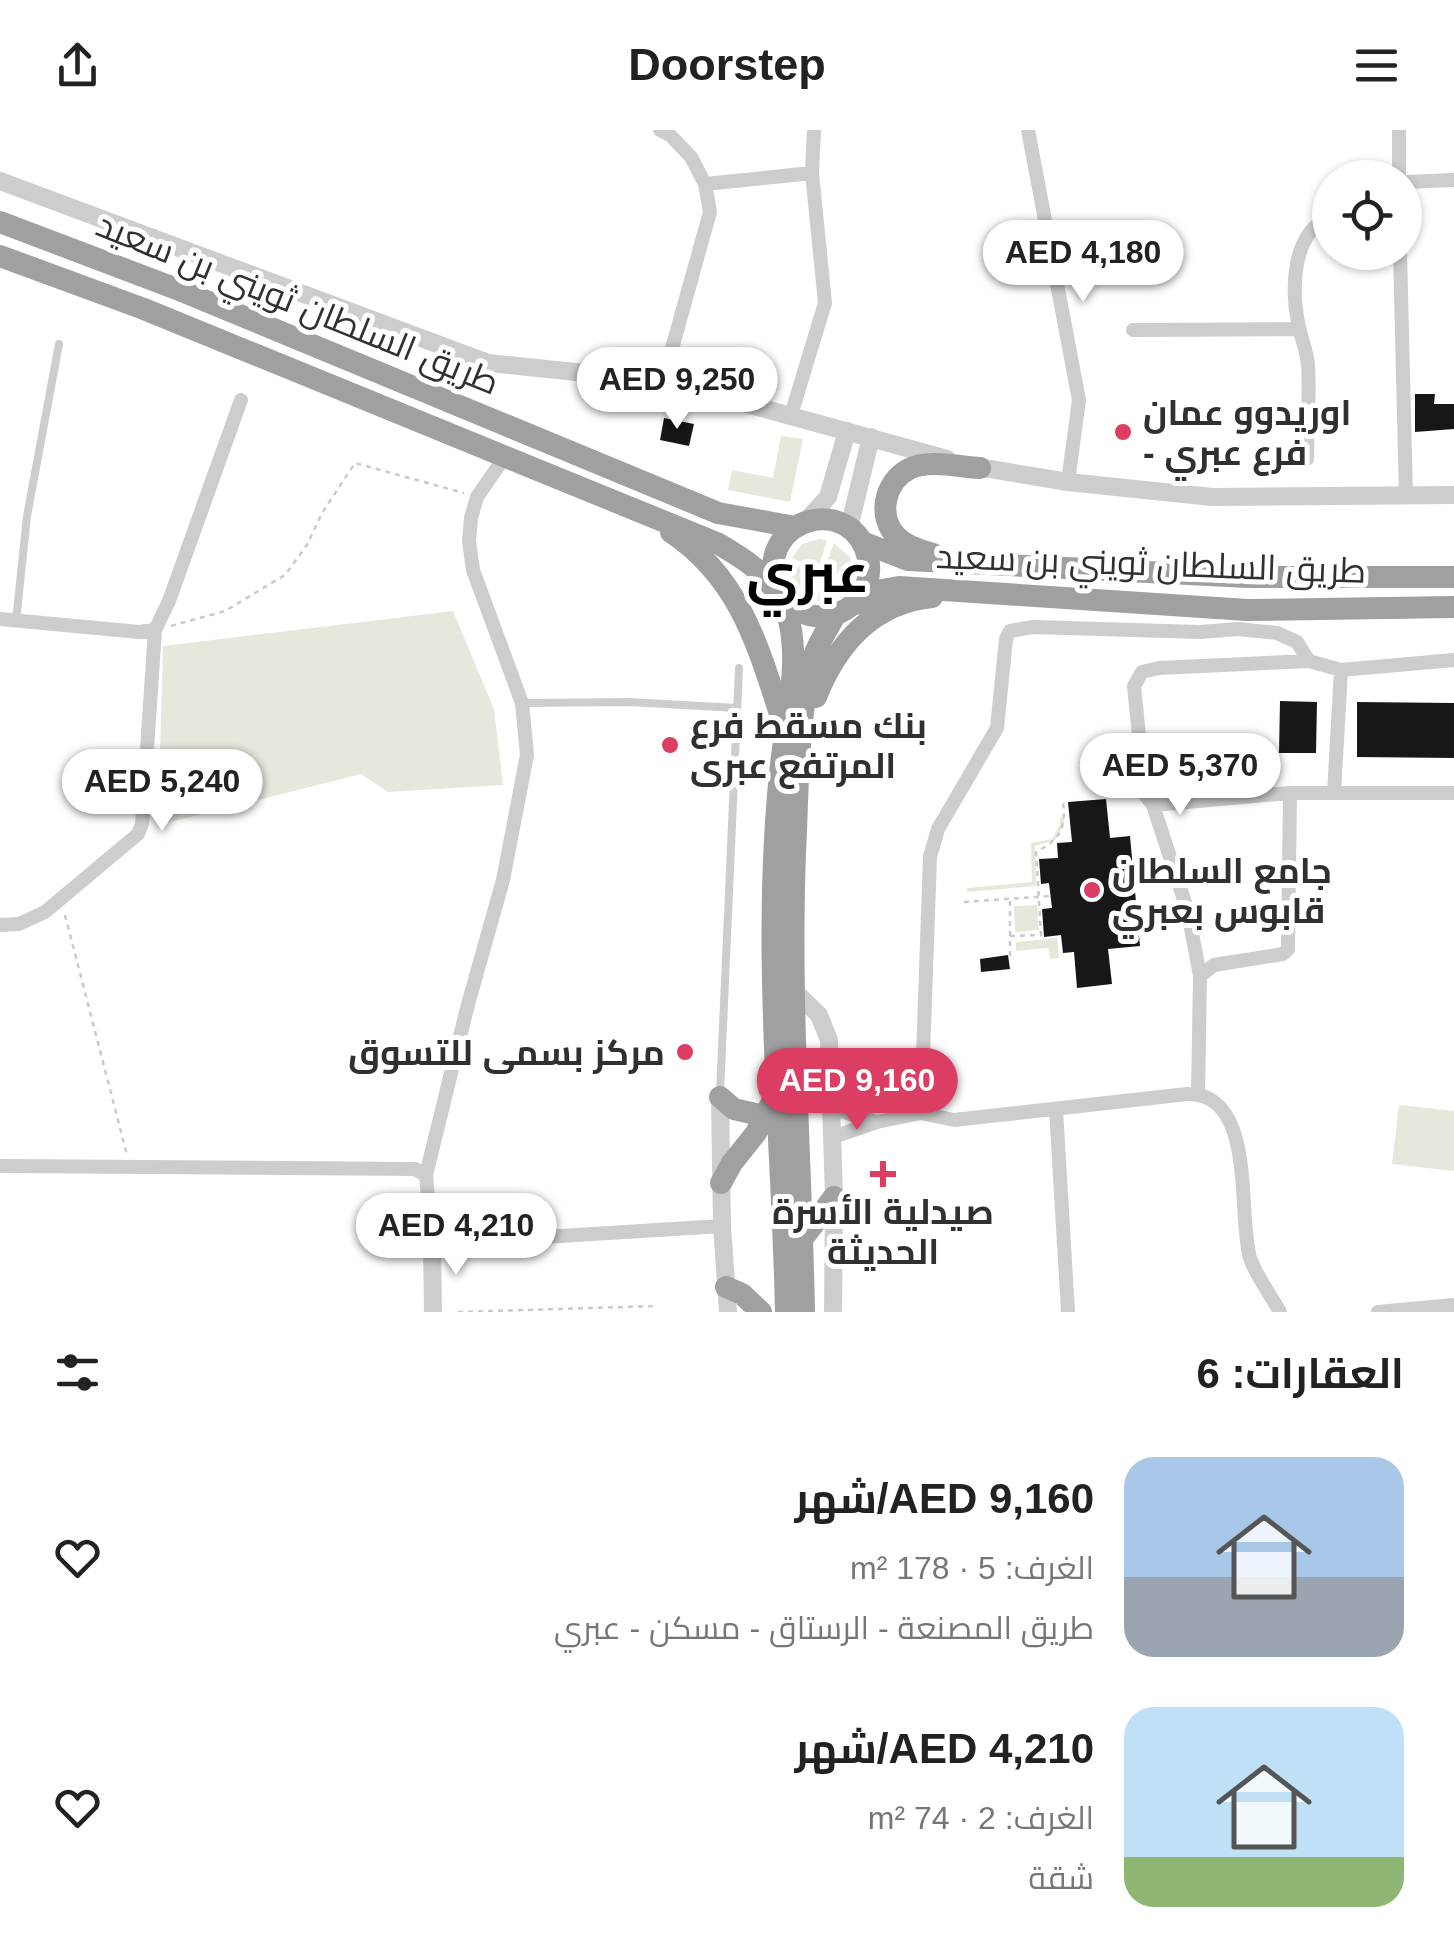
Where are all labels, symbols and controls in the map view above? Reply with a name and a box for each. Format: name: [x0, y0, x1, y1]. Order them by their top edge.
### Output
icon: share: [50, 38, 105, 93]
icon: menu: [1349, 38, 1404, 93]
text: Doorstep: [628, 39, 826, 90]
map controls: [1312, 160, 1422, 270]
button: locate: [1312, 160, 1422, 270]
street label: طريق السلطان ثويني بن سعيد: [88, 204, 505, 409]
pin: AED 4,180: [969, 220, 1197, 305]
text: AED 4,180: [1005, 234, 1161, 270]
pin: AED 9,250: [563, 347, 791, 432]
text: AED 9,250: [599, 361, 755, 397]
place label: اوريدوو عمان - فرع عبري: [1143, 393, 1351, 481]
marker: اوريدوو عمان - فرع عبري: [1112, 421, 1134, 443]
street label: طريق السلطان ثويني بن سعيد: [935, 536, 1367, 598]
district label: عبري: [747, 542, 869, 617]
place label: بنك مسقط فرع المرتفع عبرى: [690, 706, 927, 790]
pin: AED 5,370: [1066, 733, 1294, 818]
marker: بنك مسقط فرع المرتفع عبرى: [659, 734, 681, 756]
text: AED 5,370: [1102, 747, 1258, 783]
pin: AED 5,240: [48, 749, 276, 834]
text: AED 5,240: [84, 763, 240, 799]
place label: جامع السلطان قابوس بعبري: [1112, 851, 1332, 939]
marker: جامع السلطان قابوس بعبري: [1081, 879, 1103, 901]
place label: مركز بسمى للتسوق: [348, 1033, 665, 1075]
marker: مركز بسمى للتسوق: [674, 1041, 696, 1063]
pin: AED 9,160: [743, 1048, 971, 1133]
text: AED 9,160: [779, 1062, 935, 1098]
marker: صيدلية الأسرة الحديثة: [872, 1163, 894, 1185]
place label: صيدلية الأسرة الحديثة: [772, 1192, 994, 1271]
pin: AED 4,210: [342, 1193, 570, 1278]
text: AED 4,210: [378, 1207, 534, 1243]
icon: filters: [50, 1345, 105, 1400]
text: العقارات: 6: [1196, 1350, 1404, 1397]
text: AED 9,160/شهر: [795, 1475, 1094, 1522]
icon: home: [1204, 1497, 1324, 1617]
icon: heart: [50, 1530, 105, 1585]
text: الغرف: 5 · 178 m²: [850, 1550, 1094, 1586]
text: طريق المصنعة - الرستاق - مسكن - عبري: [554, 1610, 1094, 1646]
text: AED 4,210/شهر: [795, 1725, 1094, 1772]
icon: home: [1204, 1747, 1324, 1867]
icon: heart: [50, 1780, 105, 1835]
text: الغرف: 2 · 74 m²: [868, 1800, 1094, 1836]
text: شقة: [1029, 1860, 1094, 1896]

